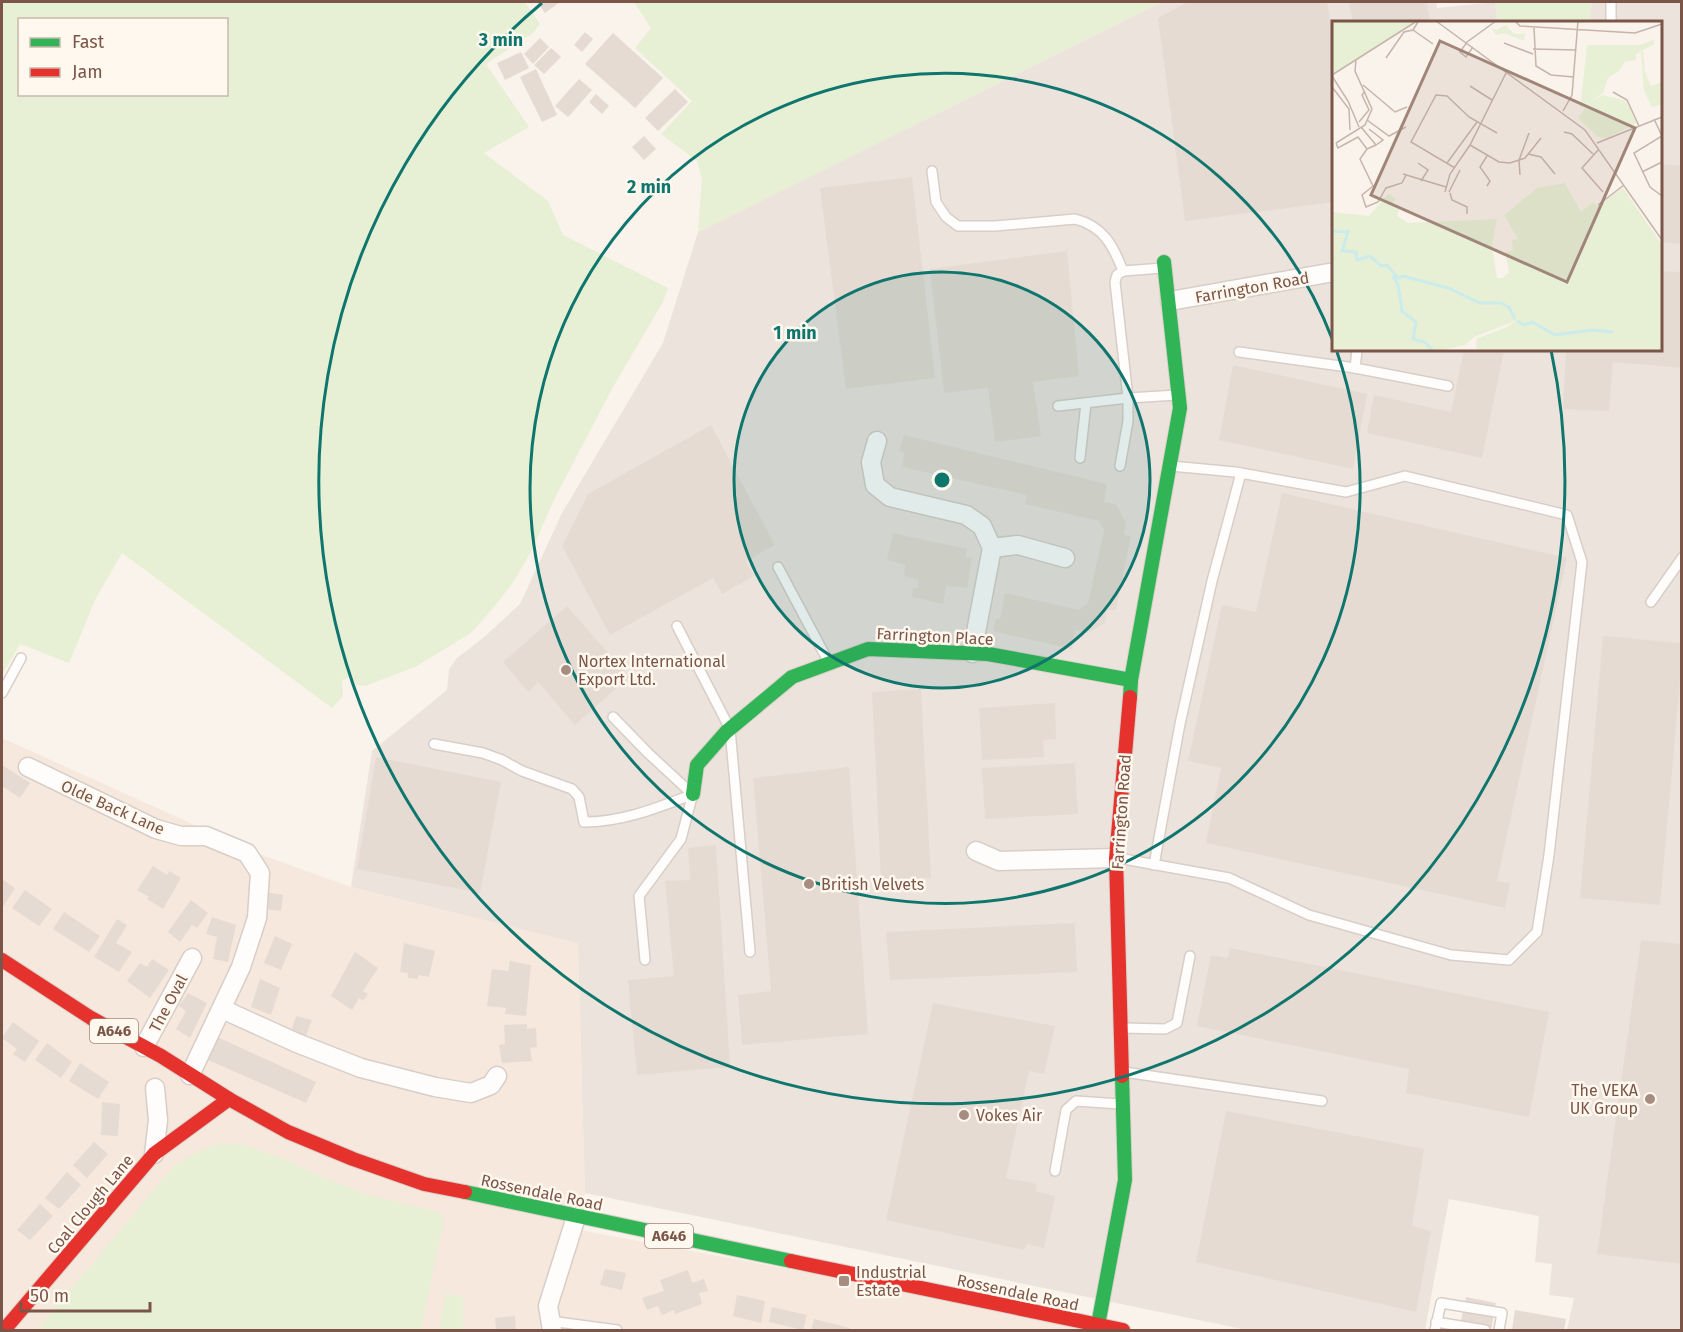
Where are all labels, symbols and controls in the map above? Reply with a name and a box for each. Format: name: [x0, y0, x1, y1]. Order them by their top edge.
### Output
legend: [18, 18, 228, 96]
inset map: [1332, 21, 1662, 351]
text: 3 min: [478, 29, 523, 51]
text: Fast: [72, 31, 105, 53]
text: Jam: [72, 61, 103, 83]
text: 2 min: [627, 176, 671, 198]
street label: Farrington Road: [1194, 268, 1311, 307]
text: 1 min: [773, 322, 817, 344]
centre of rings: [932, 470, 952, 490]
street label: Farrington Place: [876, 624, 994, 649]
place label: Nortex International Export Ltd.: [578, 652, 726, 689]
marker: Nortex International Export Ltd.: [559, 663, 573, 677]
street label: Farrington Road: [1108, 754, 1135, 870]
street label: Olde Back Lane: [58, 776, 168, 839]
place label: British Velvets: [821, 875, 924, 894]
marker: British Velvets: [802, 877, 816, 891]
street label: The Oval: [145, 971, 192, 1035]
road number: A646: [90, 1019, 138, 1043]
place label: The VEKA UK Group: [1570, 1081, 1639, 1118]
marker: The VEKA UK Group: [1643, 1092, 1657, 1106]
place label: Vokes Air: [976, 1106, 1043, 1125]
marker: Vokes Air: [957, 1108, 971, 1122]
street label: Coal Clough Lane: [43, 1151, 137, 1258]
street label: Rossendale Road: [479, 1170, 605, 1215]
road number: A646: [645, 1224, 693, 1248]
place label: Industrial Estate: [856, 1263, 926, 1300]
street label: Rossendale Road: [955, 1270, 1081, 1315]
marker: Industrial Estate: [837, 1274, 851, 1288]
scale bar: [21, 1275, 150, 1313]
text: 50 m: [30, 1285, 69, 1307]

